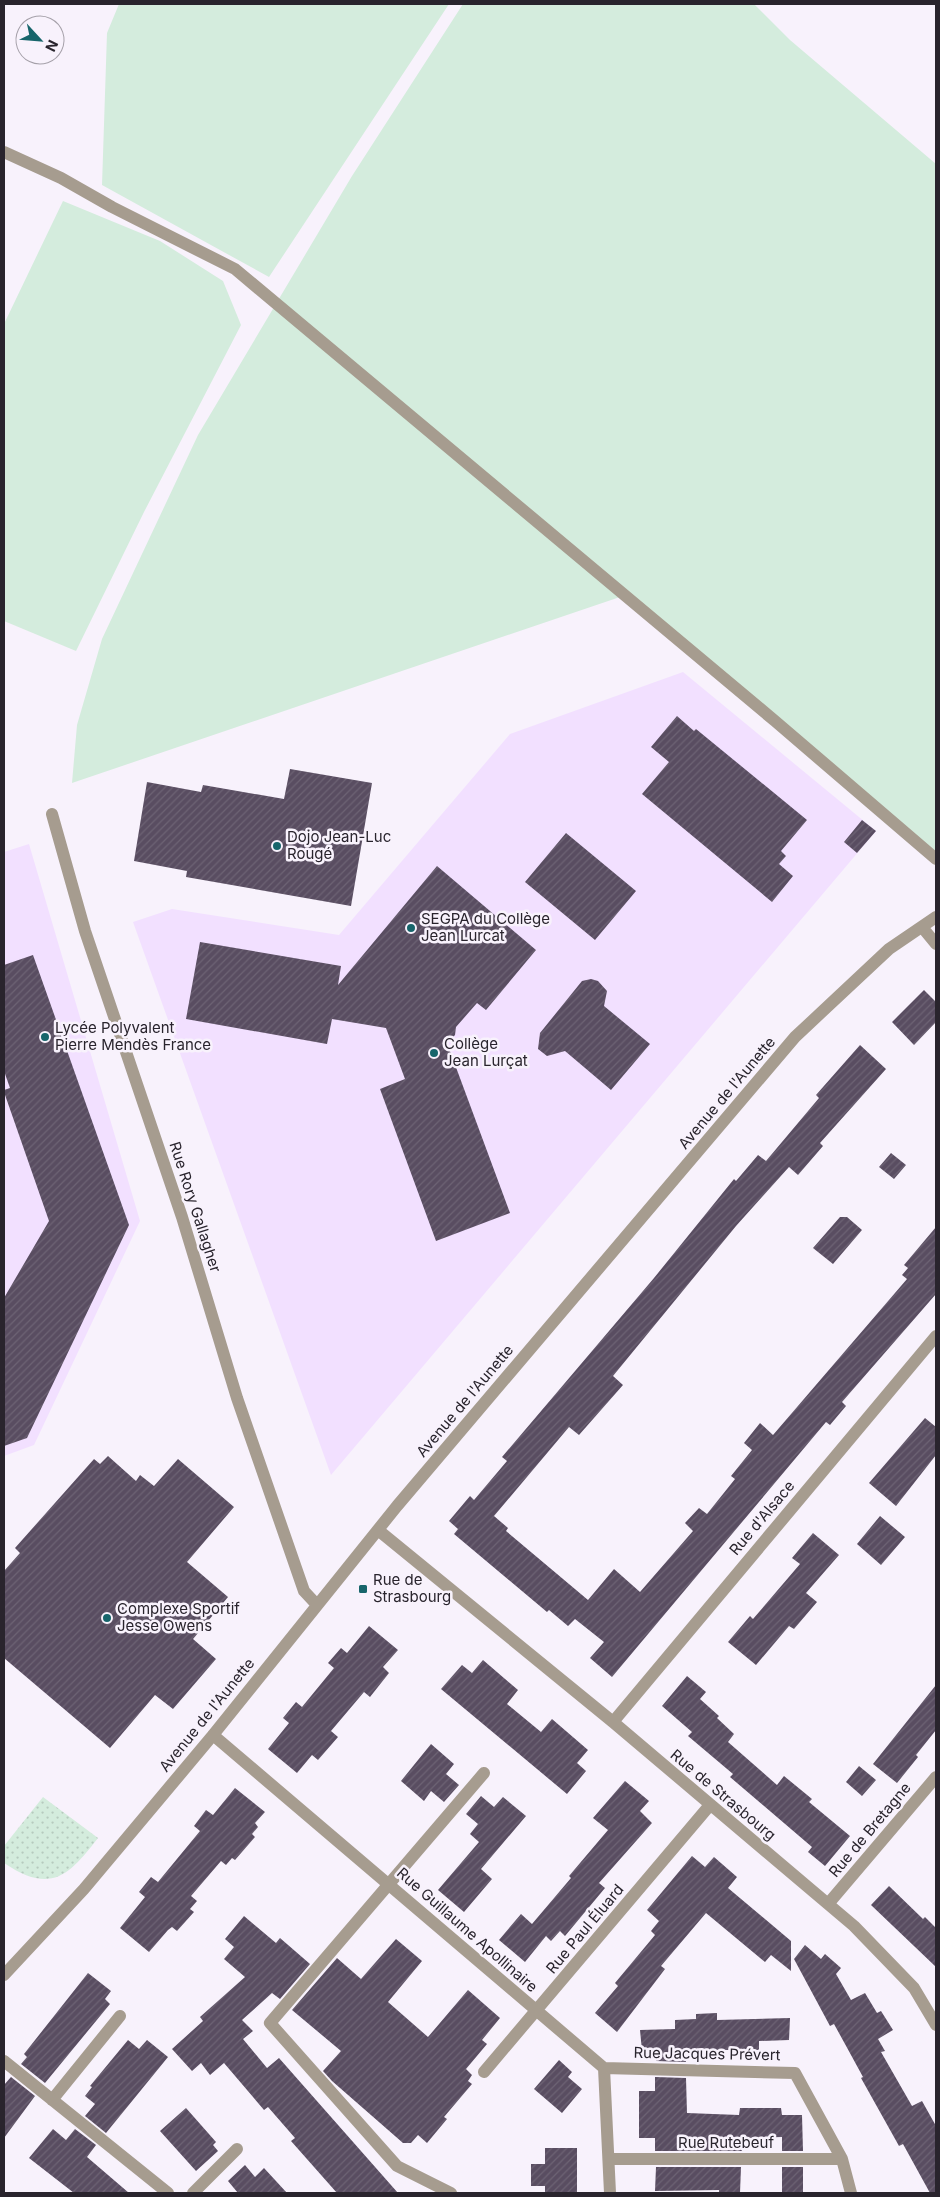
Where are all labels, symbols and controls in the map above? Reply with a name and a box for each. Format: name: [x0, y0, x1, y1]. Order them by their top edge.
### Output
north arrow: [15, 15, 65, 65]
text: N: [42, 37, 62, 54]
place label: Dojo Jean-Luc Rougé: [287, 827, 391, 863]
marker: Dojo Jean-Luc Rougé: [271, 840, 283, 852]
place label: SEGPA du Collège Jean Lurcat: [421, 909, 550, 945]
marker: SEGPA du Collège Jean Lurcat: [405, 922, 417, 934]
place label: Lycée Polyvalent Pierre Mendès France: [55, 1018, 211, 1054]
marker: Lycée Polyvalent Pierre Mendès France: [39, 1031, 51, 1043]
street label: Avenue de l'Aunette: [674, 1033, 779, 1153]
place label: Collège Jean Lurçat: [444, 1034, 528, 1070]
marker: Collège Jean Lurçat: [428, 1047, 440, 1059]
street label: Rue Rory Gallagher: [165, 1139, 226, 1275]
street label: Avenue de l'Aunette: [412, 1341, 517, 1461]
street label: Rue d'Alsace: [725, 1476, 798, 1559]
place label: Rue de Strasbourg: [373, 1570, 451, 1606]
marker: Rue de Strasbourg: [357, 1583, 369, 1595]
place label: Complexe Sportif Jesse Owens: [117, 1599, 240, 1635]
marker: Complexe Sportif Jesse Owens: [101, 1612, 113, 1624]
street label: Avenue de l'Aunette: [155, 1654, 258, 1775]
street label: Rue de Strasbourg: [667, 1745, 780, 1844]
street label: Rue de Bretagne: [824, 1778, 915, 1881]
street label: Rue Guillaume Apollinaire: [393, 1863, 542, 1996]
street label: Rue Paul Éluard: [542, 1880, 627, 1977]
street label: Rue Jacques Prévert: [633, 2043, 781, 2064]
street label: Rue Rutebeuf: [678, 2133, 774, 2152]

